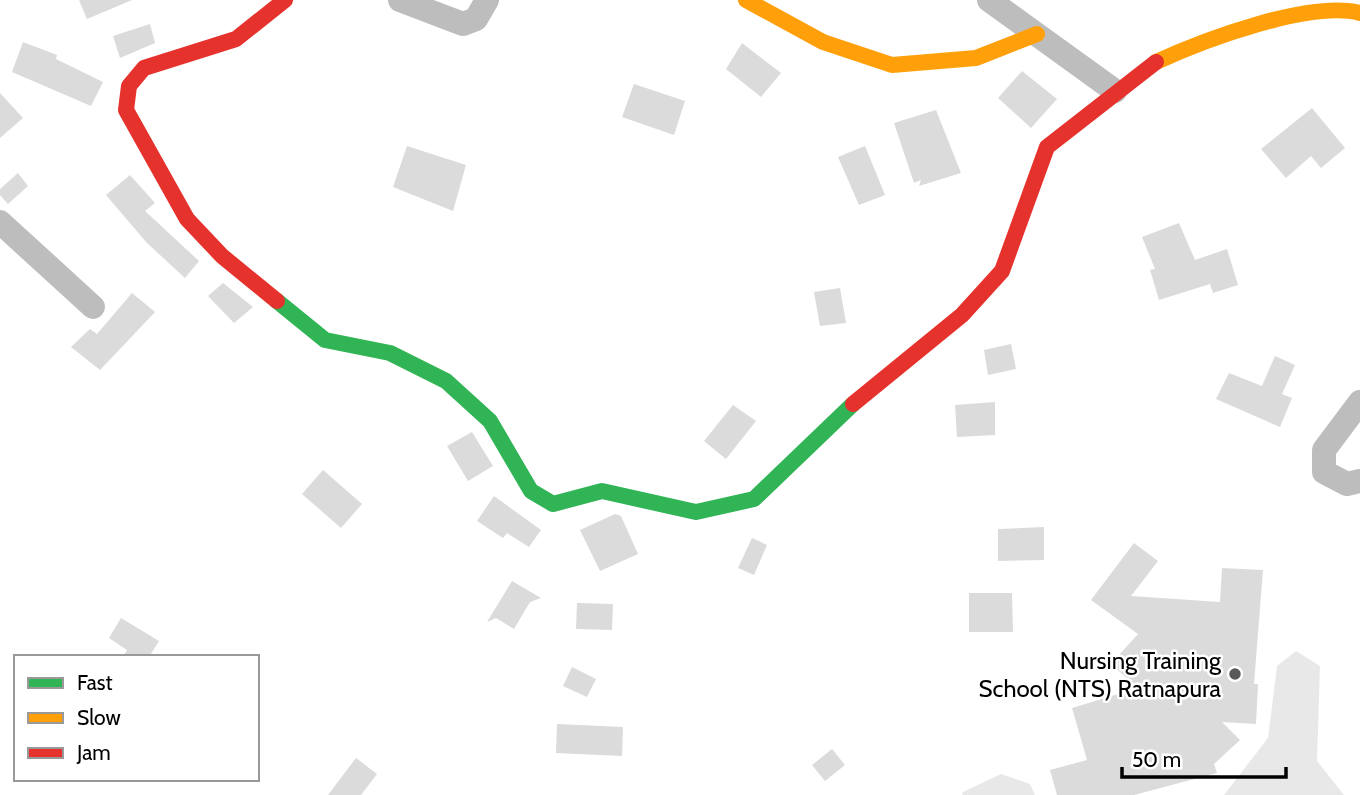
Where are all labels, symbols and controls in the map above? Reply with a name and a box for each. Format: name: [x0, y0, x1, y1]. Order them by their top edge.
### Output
place label: Nursing Training School (NTS) Ratnapura: [979, 646, 1222, 703]
legend: [14, 655, 259, 781]
marker: Nursing Training School (NTS) Ratnapura: [1227, 666, 1243, 682]
text: Fast: [77, 670, 113, 695]
text: Slow: [77, 705, 121, 730]
scale bar: [1122, 736, 1286, 780]
text: Jam: [76, 740, 111, 765]
text: 50 m: [1132, 747, 1181, 772]

